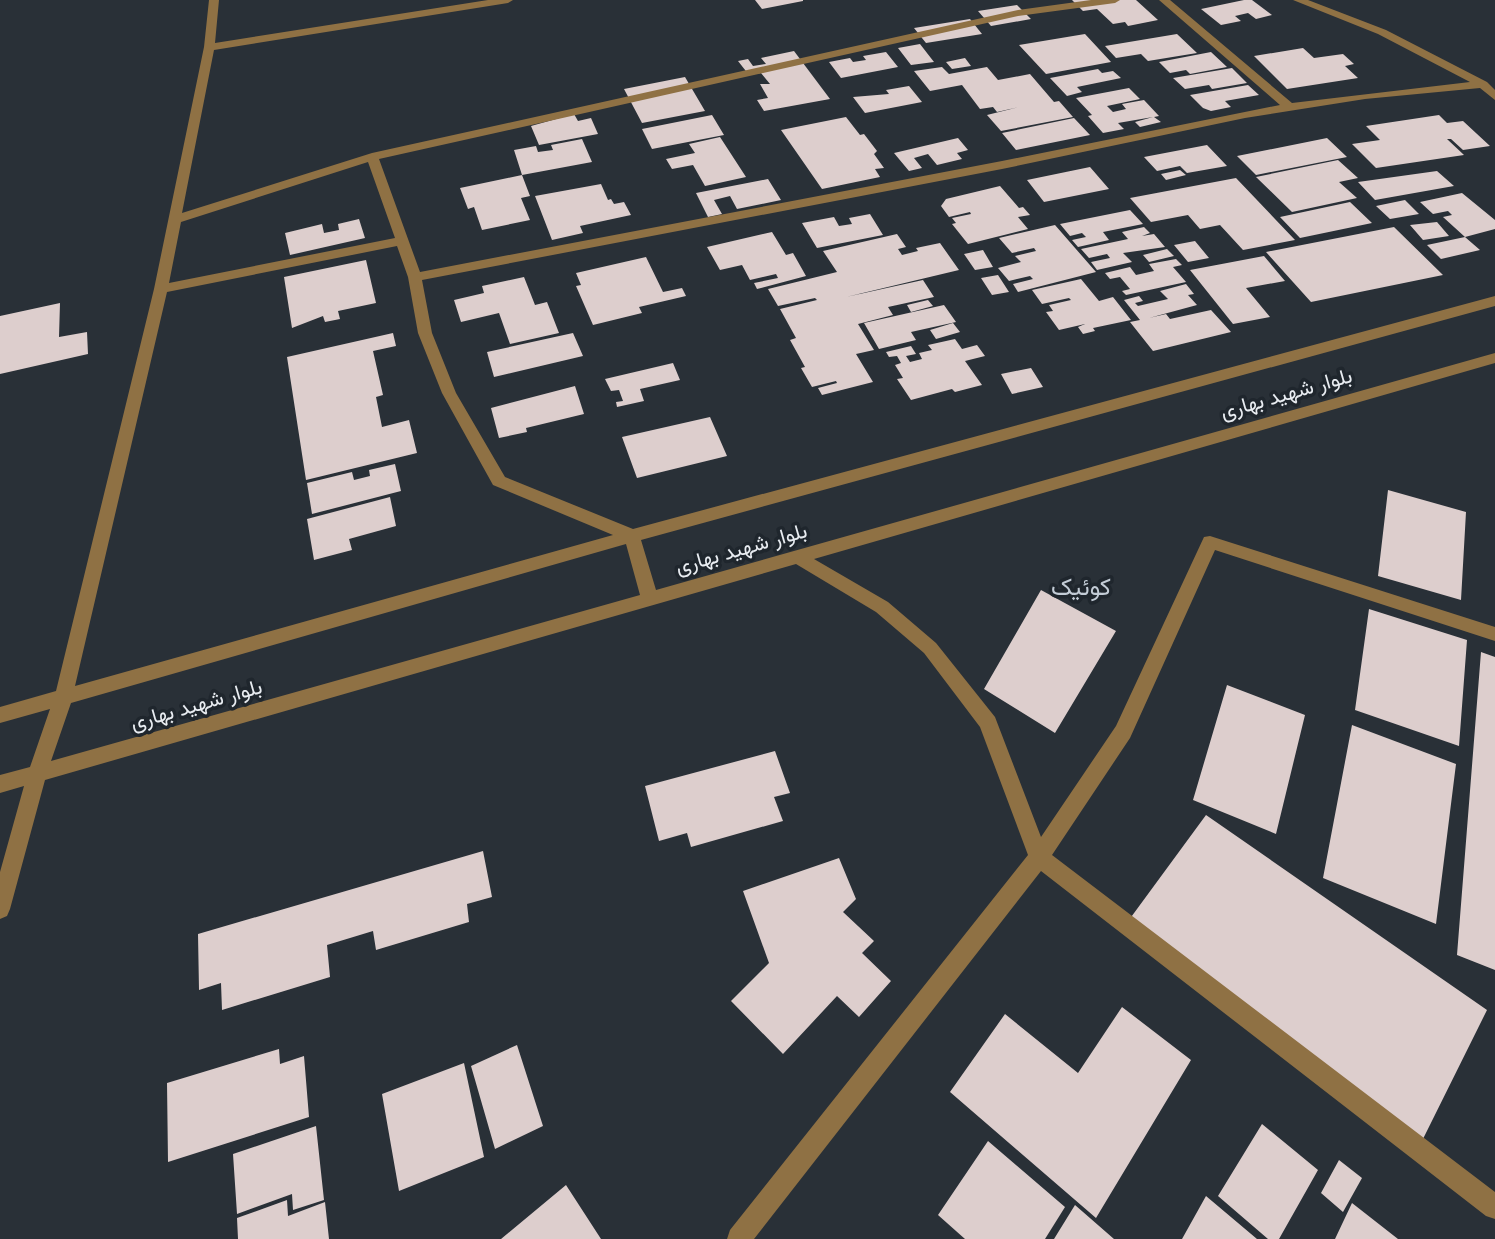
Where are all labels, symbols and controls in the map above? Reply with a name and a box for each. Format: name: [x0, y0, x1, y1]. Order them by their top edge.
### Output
street label: بلوار شهید بهاری: [1218, 363, 1355, 425]
street label: بلوار شهید بهاری: [673, 518, 810, 580]
district label: کوئیک: [1051, 573, 1111, 602]
street label: بلوار شهید بهاری: [128, 674, 265, 736]

